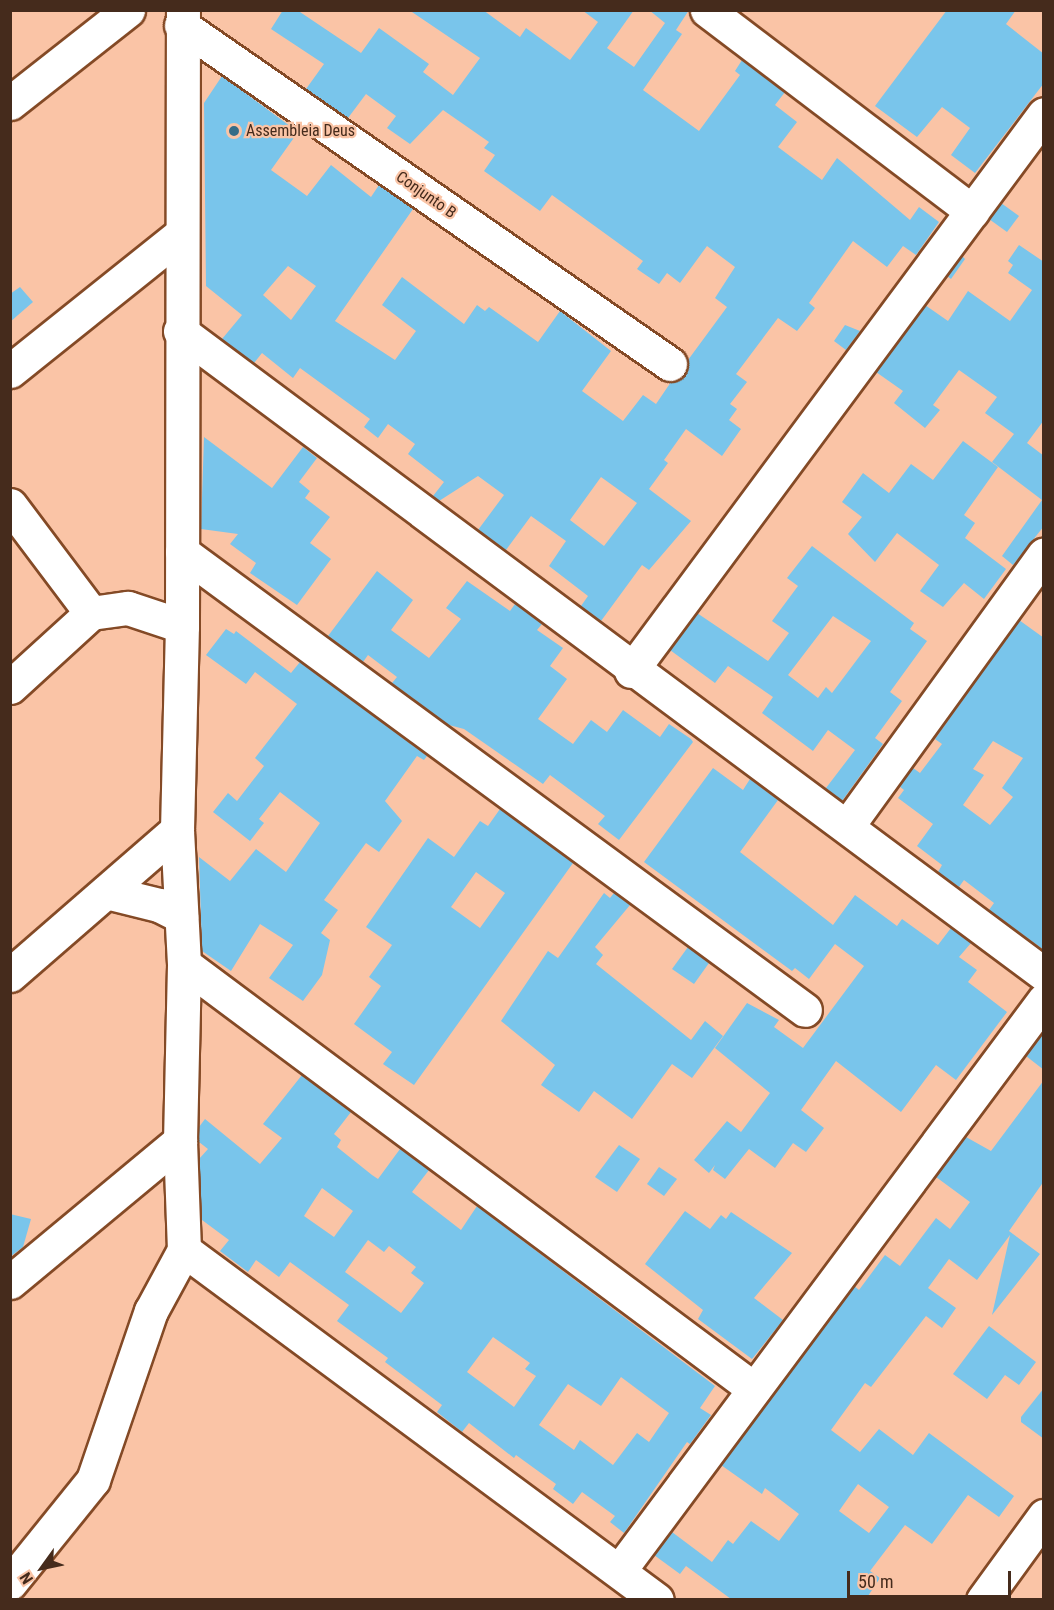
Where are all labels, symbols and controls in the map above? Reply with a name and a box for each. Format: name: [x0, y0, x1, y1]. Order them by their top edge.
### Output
place label: Assembleia Deus: [246, 121, 355, 141]
marker: Assembleia Deus: [227, 124, 241, 138]
street label: Conjunto B: [392, 167, 460, 223]
north arrow: [12, 1538, 72, 1598]
scale bar: [850, 1559, 1014, 1597]
text: N: [16, 1569, 37, 1587]
text: 50 m: [858, 1571, 893, 1592]

